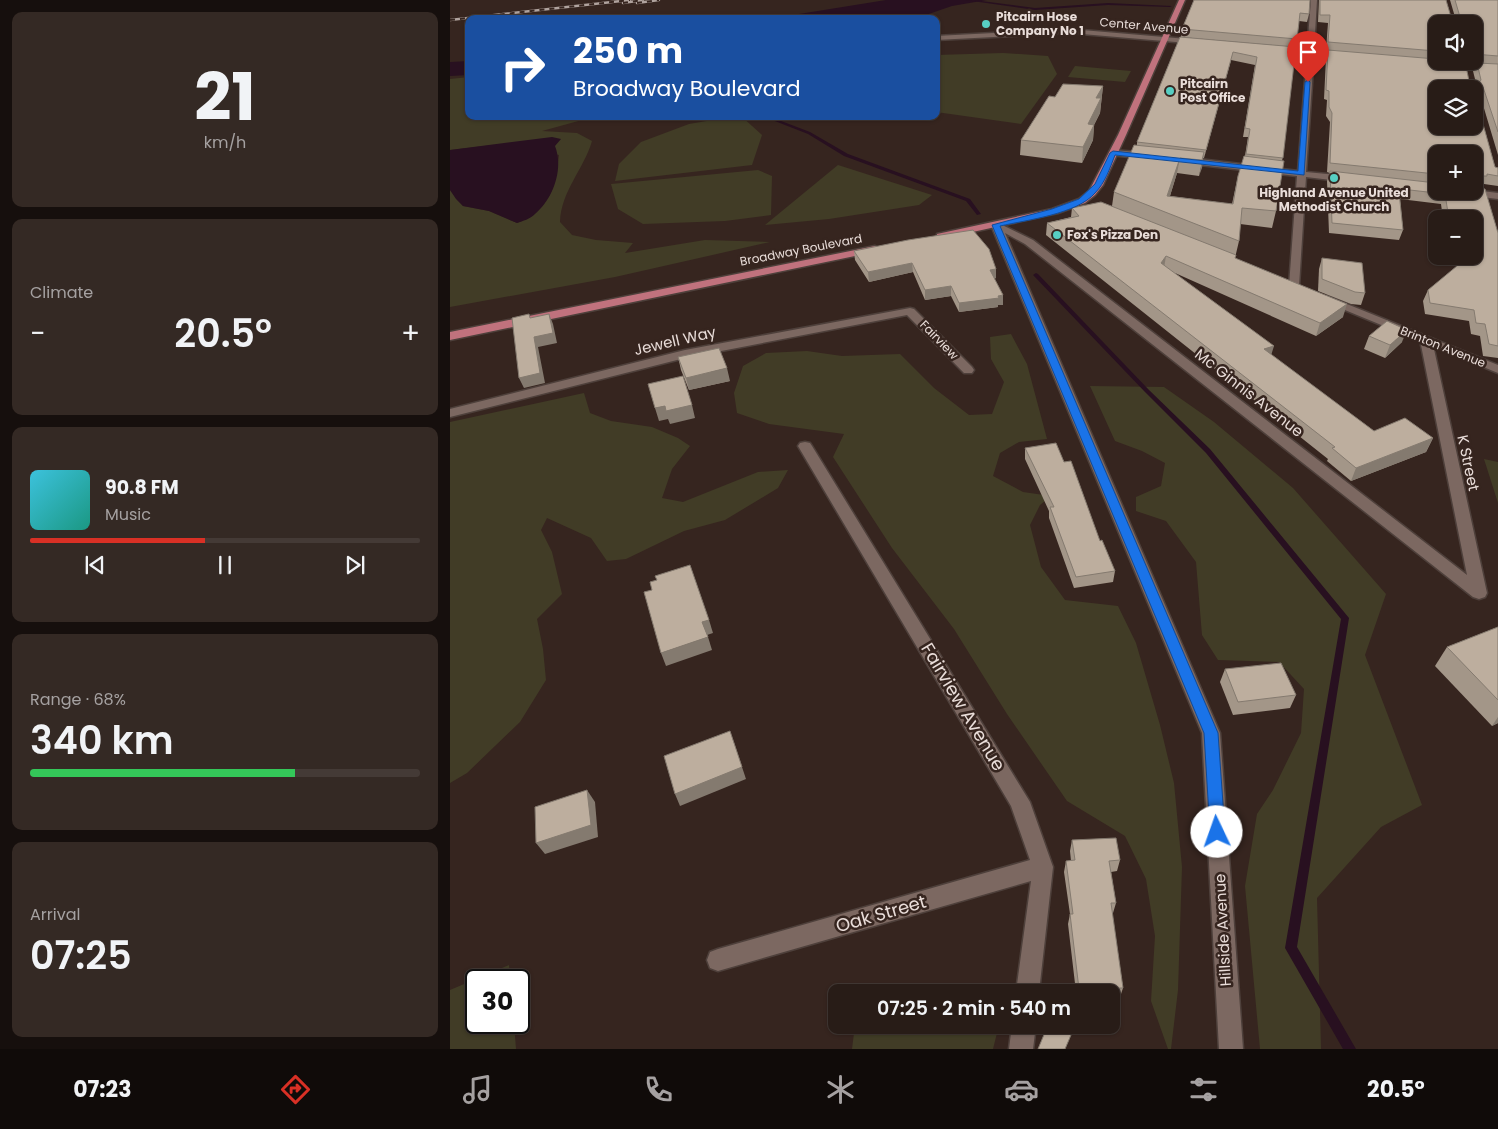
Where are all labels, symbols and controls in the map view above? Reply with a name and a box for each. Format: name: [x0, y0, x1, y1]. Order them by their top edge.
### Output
place label: Pitcairn Hose Company No 1: [996, 8, 1084, 39]
street label: Center Avenue: [1099, 13, 1189, 38]
map controls: [1428, 15, 1483, 265]
button: sound: [1428, 15, 1483, 70]
marker: Pitcairn Hose Company No 1: [980, 18, 992, 30]
text: 250 m: [573, 26, 683, 75]
pin: [1287, 31, 1329, 82]
icon: right: [490, 35, 555, 100]
icon: arrive: [1294, 38, 1322, 66]
text: 21: [194, 52, 256, 143]
text: Broadway Boulevard: [573, 73, 801, 104]
place label: Pitcairn Post Office: [1180, 75, 1246, 106]
button: layers: [1428, 80, 1483, 135]
marker: Pitcairn Post Office: [1164, 85, 1176, 97]
text: km/h: [204, 131, 246, 154]
button: +: [1428, 145, 1483, 200]
marker: Highland Avenue United Methodist Church: [1328, 172, 1340, 184]
place label: Highland Avenue United Methodist Church: [1259, 184, 1409, 215]
button: −: [1428, 210, 1483, 265]
place label: Fox's Pizza Den: [1067, 226, 1158, 243]
street label: Broadway Boulevard: [738, 229, 863, 270]
marker: Fox's Pizza Den: [1051, 229, 1063, 241]
text: Climate: [30, 281, 93, 304]
text: 20.5°: [174, 307, 272, 360]
text: −: [30, 314, 45, 353]
text: +: [401, 314, 420, 353]
street label: Fairview: [916, 316, 962, 363]
street label: Jewell Way: [632, 321, 718, 360]
street label: Brinton Avenue: [1398, 322, 1488, 371]
street label: Mc Ginnis Avenue: [1191, 344, 1308, 442]
street label: K Street: [1452, 433, 1485, 493]
text: 90.8 FM: [105, 474, 179, 501]
text: Music: [105, 503, 151, 526]
icon: previous: [81, 551, 109, 579]
icon: pause: [211, 551, 239, 579]
icon: next: [341, 551, 369, 579]
street label: Fairview Avenue: [915, 638, 1012, 775]
text: Range · 68%: [30, 688, 126, 711]
text: 340 km: [30, 714, 174, 767]
position arrow: [1190, 805, 1242, 857]
street label: Hillside Avenue: [1209, 873, 1236, 987]
street label: Oak Street: [833, 889, 929, 938]
text: Arrival: [30, 903, 80, 926]
text: 07:25: [30, 929, 132, 982]
speed limit sign: 30: [465, 969, 530, 1034]
text: 07:25 · 2 min · 540 m: [877, 995, 1071, 1022]
icon: directions: [278, 1072, 313, 1107]
icon: music: [460, 1072, 495, 1107]
icon: phone: [641, 1072, 676, 1107]
icon: climate: [823, 1072, 858, 1107]
icon: car: [1004, 1072, 1039, 1107]
icon: filters: [1186, 1072, 1221, 1107]
text: 07:23: [73, 1074, 131, 1105]
text: 20.5°: [1367, 1074, 1425, 1105]

